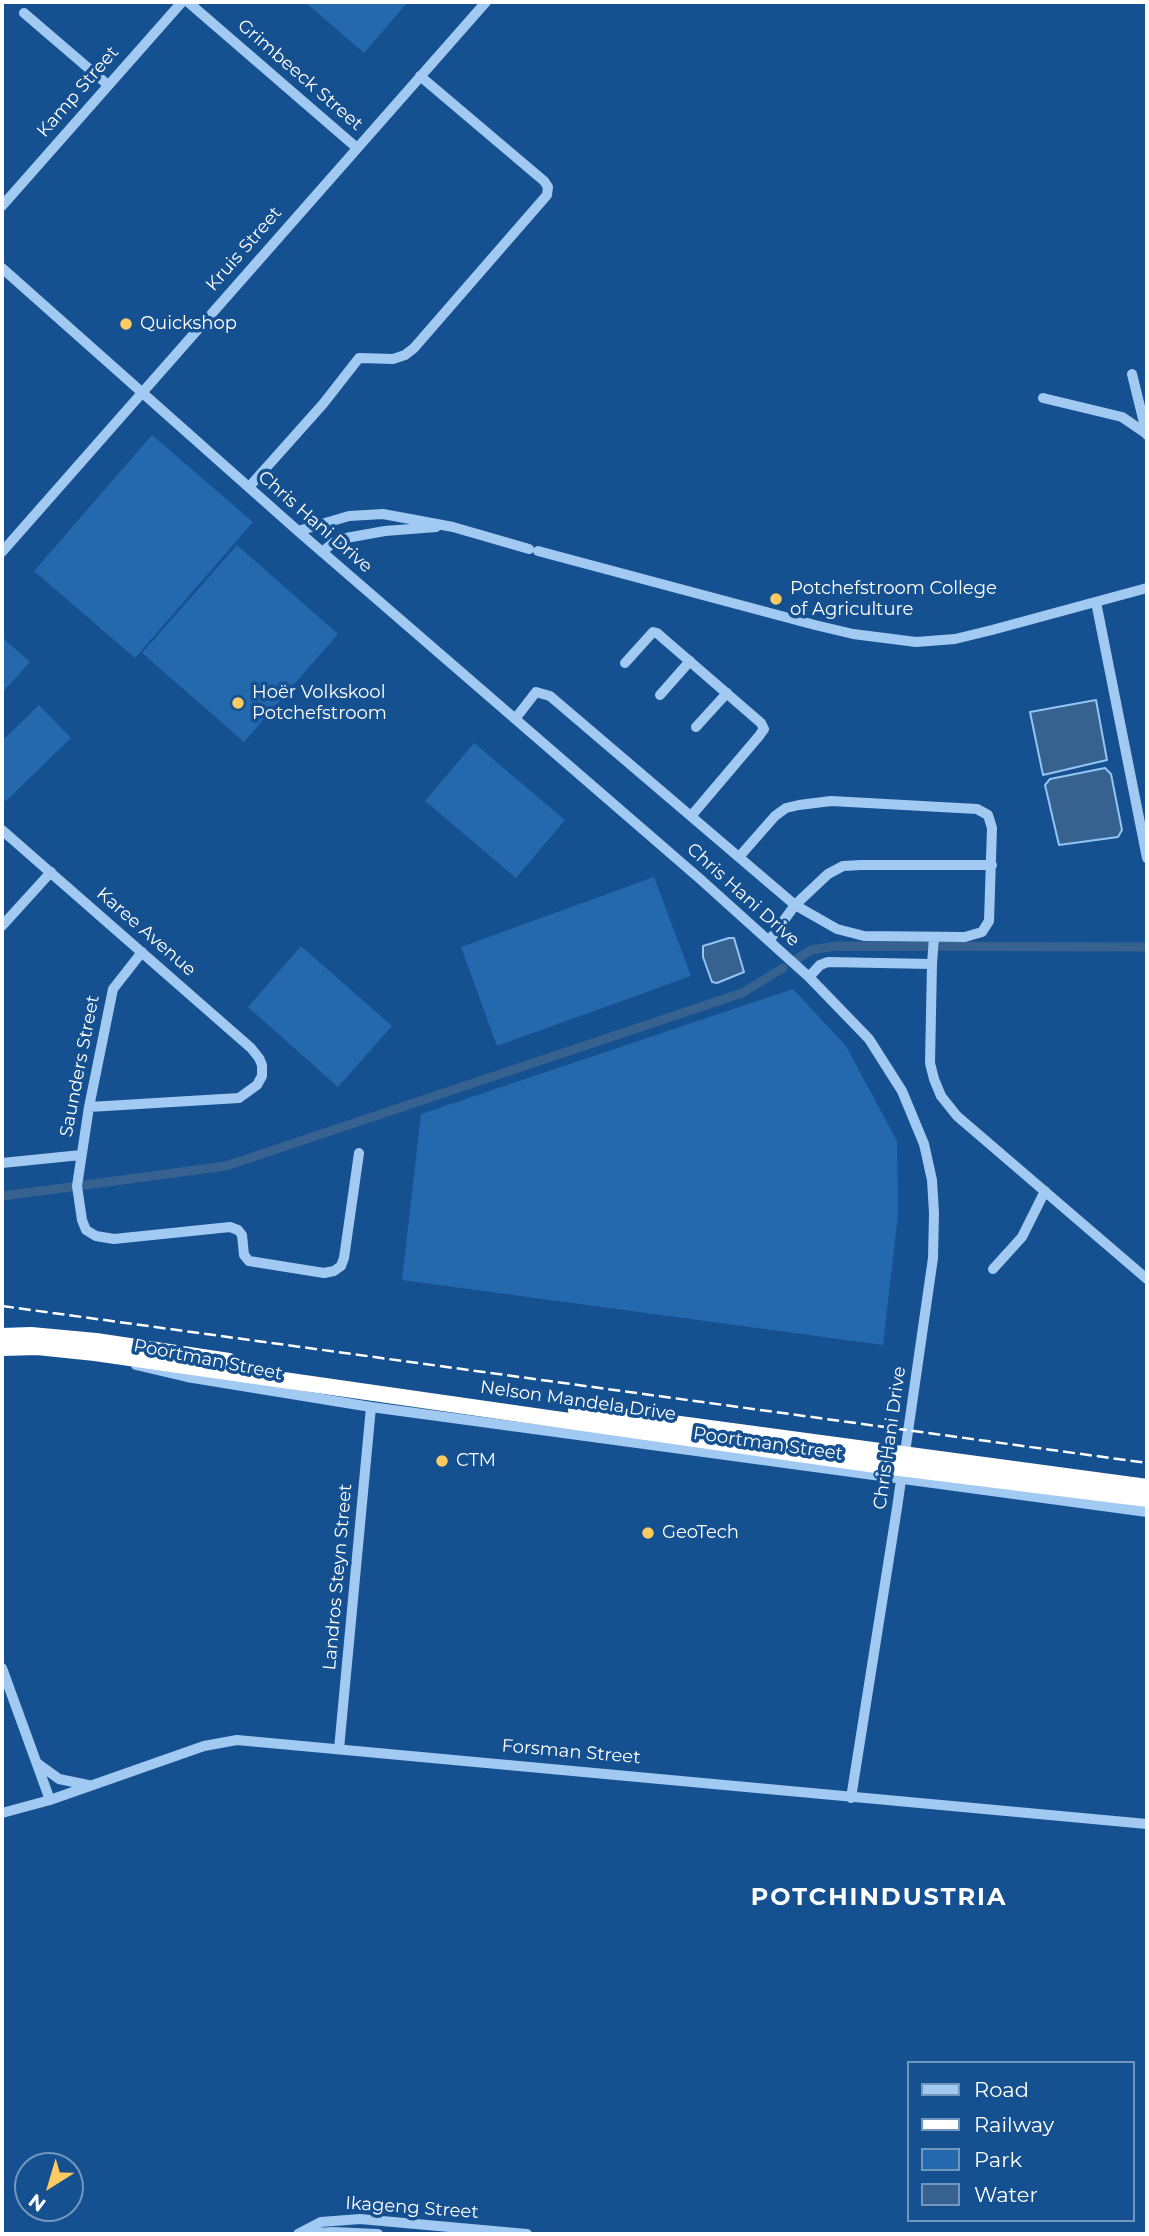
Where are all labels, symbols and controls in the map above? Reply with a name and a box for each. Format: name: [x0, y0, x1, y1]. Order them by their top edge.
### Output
street label: Grimbeeck Street: [233, 15, 367, 135]
street label: Kamp Street: [33, 42, 123, 142]
street label: Kruis Street: [202, 202, 286, 296]
place label: Quickshop: [140, 313, 237, 335]
marker: Quickshop: [118, 316, 134, 332]
street label: Chris Hani Drive: [253, 466, 377, 578]
place label: Potchefstroom College of Agriculture: [790, 578, 997, 620]
marker: Potchefstroom College of Agriculture: [768, 591, 784, 607]
place label: Hoër Volkskool Potchefstroom: [252, 682, 387, 724]
marker: Hoër Volkskool Potchefstroom: [230, 695, 246, 711]
street label: Chris Hani Drive: [682, 839, 804, 951]
street label: Karee Avenue: [92, 883, 200, 981]
street label: Saunders Street: [56, 993, 104, 1139]
street label: Poortman Street: [132, 1335, 284, 1385]
street label: Chris Hani Drive: [869, 1365, 911, 1511]
street label: Nelson Mandela Drive: [479, 1377, 677, 1425]
street label: Poortman Street: [692, 1423, 844, 1465]
place label: CTM: [456, 1450, 496, 1472]
marker: CTM: [434, 1453, 450, 1469]
street label: Landros Steyn Street: [319, 1483, 357, 1671]
place label: GeoTech: [662, 1522, 739, 1544]
marker: GeoTech: [640, 1525, 656, 1541]
street label: Forsman Street: [501, 1735, 641, 1769]
district label: POTCHINDUSTRIA: [752, 1884, 1006, 1912]
legend: [908, 2061, 1135, 2222]
text: Road: [974, 2077, 1029, 2102]
text: Railway: [974, 2112, 1054, 2137]
text: Park: [974, 2147, 1022, 2172]
north arrow: [14, 2152, 84, 2222]
text: Water: [974, 2182, 1038, 2207]
text: N: [24, 2189, 50, 2216]
street label: Ikageng Street: [345, 2193, 479, 2223]

